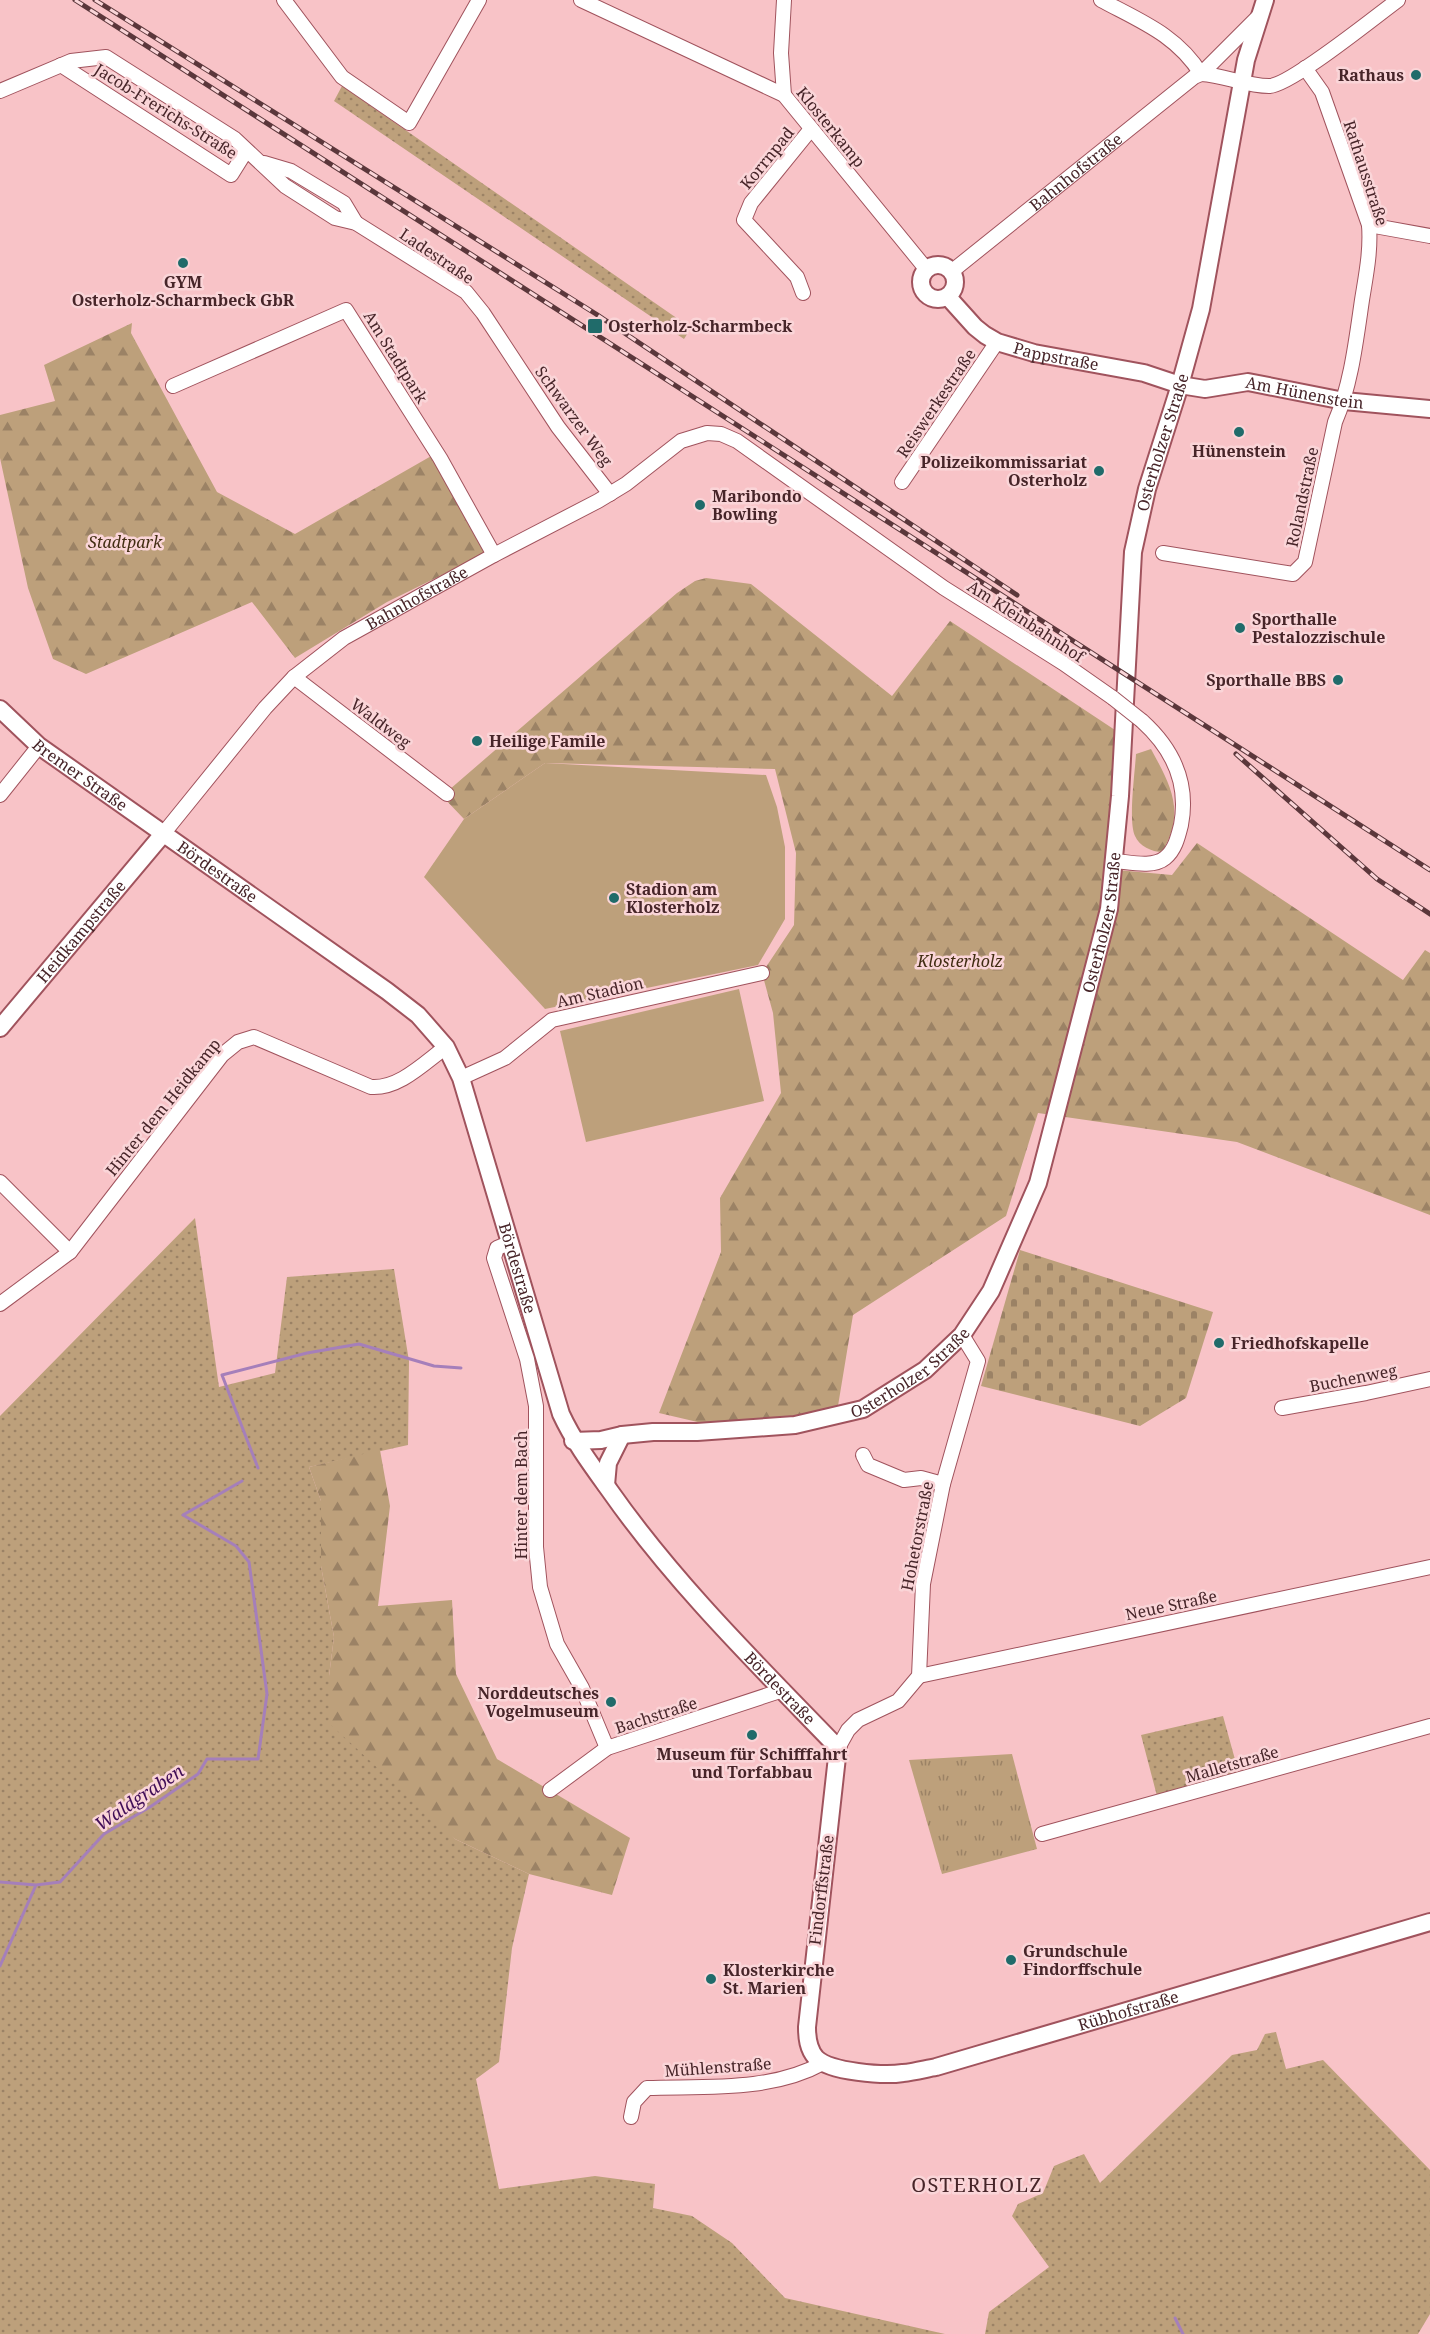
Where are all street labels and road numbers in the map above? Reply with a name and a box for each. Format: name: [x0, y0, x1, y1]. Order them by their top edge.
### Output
street label: Jacob-Frerichs-Straße: [90, 58, 242, 164]
street label: Klosterkamp: [792, 82, 870, 172]
street label: Rathausstraße: [1339, 117, 1393, 229]
street label: Korrnpad: [735, 122, 799, 194]
street label: Bahnhofstraße: [1025, 128, 1127, 216]
street label: Ladestraße: [395, 223, 479, 289]
street label: Am Stadtpark: [359, 307, 434, 408]
street label: Pappstraße: [1011, 337, 1100, 376]
street label: Reiswerkestraße: [891, 344, 981, 462]
street label: Schwarzer Weg: [530, 362, 618, 471]
street label: Osterholzer Straße: [1131, 371, 1194, 513]
street label: Am Hünenstein: [1244, 371, 1365, 414]
street label: Rolandstraße: [1281, 445, 1323, 549]
street label: Bahnhofstraße: [362, 561, 472, 635]
street label: Am Kleinbahnhof: [963, 575, 1090, 668]
street label: Waldweg: [346, 693, 416, 753]
street label: Bremer Straße: [27, 734, 132, 816]
street label: Bördestraße: [173, 836, 262, 908]
street label: Osterholzer Straße: [1077, 851, 1125, 995]
street label: Heidkampstraße: [32, 876, 131, 987]
street label: Am Stadion: [554, 971, 646, 1013]
street label: Hinter dem Heidkamp: [101, 1034, 225, 1180]
street label: Bördestraße: [494, 1220, 542, 1316]
street label: Osterholzer Straße: [848, 1323, 975, 1423]
street label: Buchenweg: [1307, 1359, 1399, 1397]
street label: Hinter dem Bach: [510, 1430, 532, 1560]
street label: Hohetorstraße: [896, 1479, 938, 1593]
street label: Neue Straße: [1123, 1585, 1219, 1625]
street label: Bördestraße: [740, 1647, 820, 1729]
street label: Bachstraße: [612, 1691, 700, 1739]
street label: Malletstraße: [1183, 1740, 1281, 1788]
street label: Findorffstraße: [803, 1834, 839, 1946]
street label: Rübhofstraße: [1075, 1985, 1181, 2036]
street label: Mühlenstraße: [664, 2052, 772, 2082]

